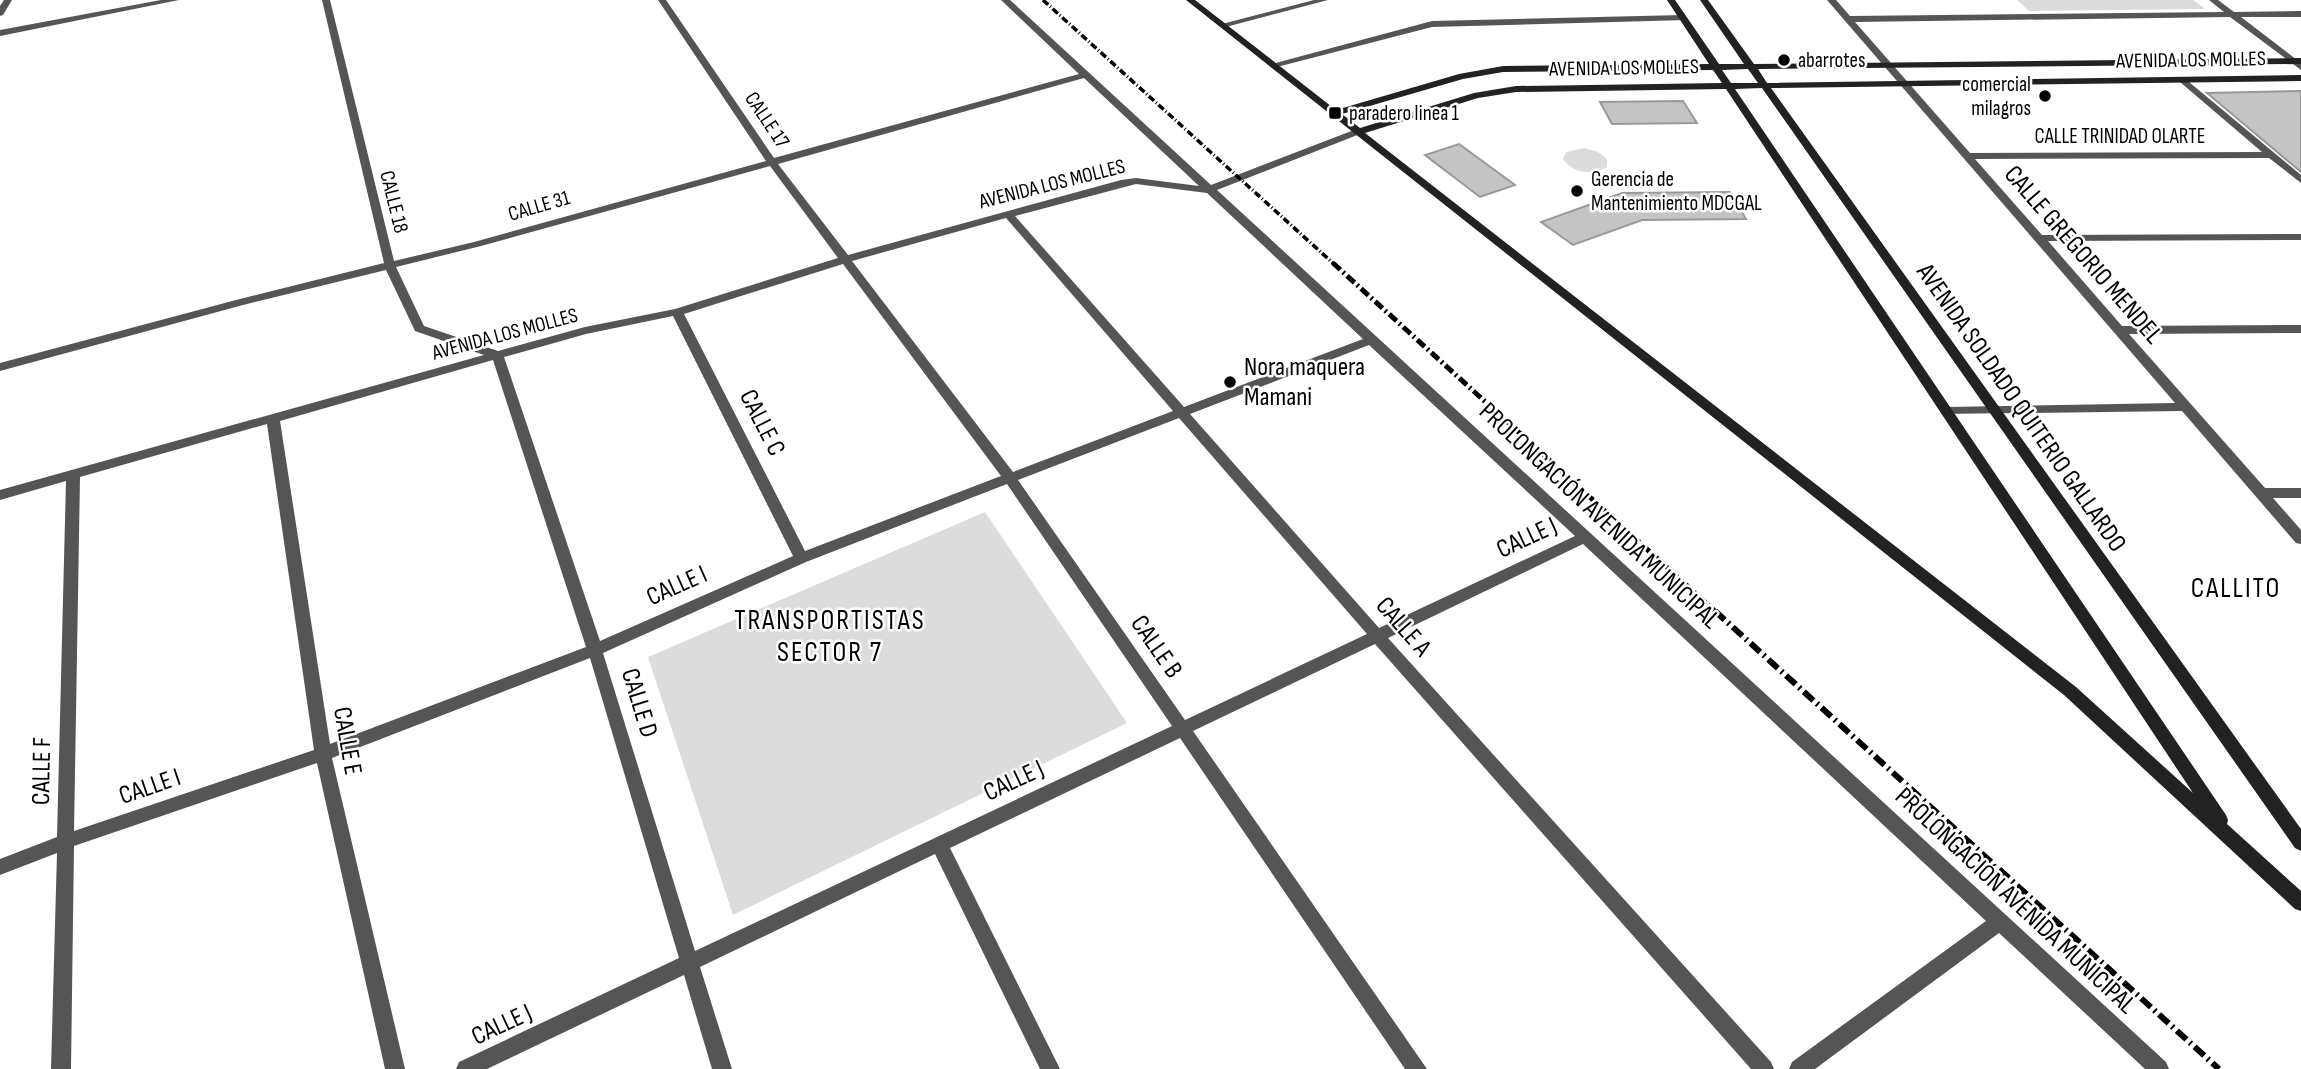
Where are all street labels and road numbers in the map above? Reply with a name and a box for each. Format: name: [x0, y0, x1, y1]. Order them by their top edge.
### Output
street label: AVENIDA LOS MOLLES: [2115, 46, 2266, 74]
street label: AVENIDA LOS MOLLES: [1548, 54, 1699, 82]
street label: CALLE 17: [739, 87, 795, 153]
street label: CALLE TRINIDAD OLARTE: [2035, 124, 2205, 149]
street label: AVENIDA LOS MOLLES: [975, 154, 1128, 214]
street label: CALLE GREGORIO MENDEL: [1997, 160, 2169, 351]
street label: CALLE 18: [374, 168, 414, 236]
street label: CALLE 31: [505, 185, 573, 227]
street label: AVENIDA SOLDADO QUITERIO GALLARDO: [1909, 257, 2133, 558]
street label: AVENIDA LOS MOLLES: [428, 303, 581, 366]
street label: CALLE C: [732, 385, 792, 461]
street label: PROLONGACIÓN AVENIDA MUNICIPAL: [1472, 396, 1726, 636]
street label: CALLE J: [1492, 511, 1562, 565]
street label: CALLE I: [642, 559, 712, 613]
street label: CALLE A: [1369, 591, 1438, 664]
street label: CALLE B: [1123, 610, 1189, 684]
street label: CALLE D: [614, 665, 664, 741]
street label: CALLE E: [326, 705, 368, 777]
street label: CALLE F: [26, 737, 58, 805]
street label: CALLE J: [979, 754, 1049, 808]
street label: CALLE I: [115, 762, 185, 812]
street label: PROLONGACIÓN AVENIDA MUNICIPAL: [1888, 781, 2142, 1021]
street label: CALLE J: [467, 998, 537, 1052]

